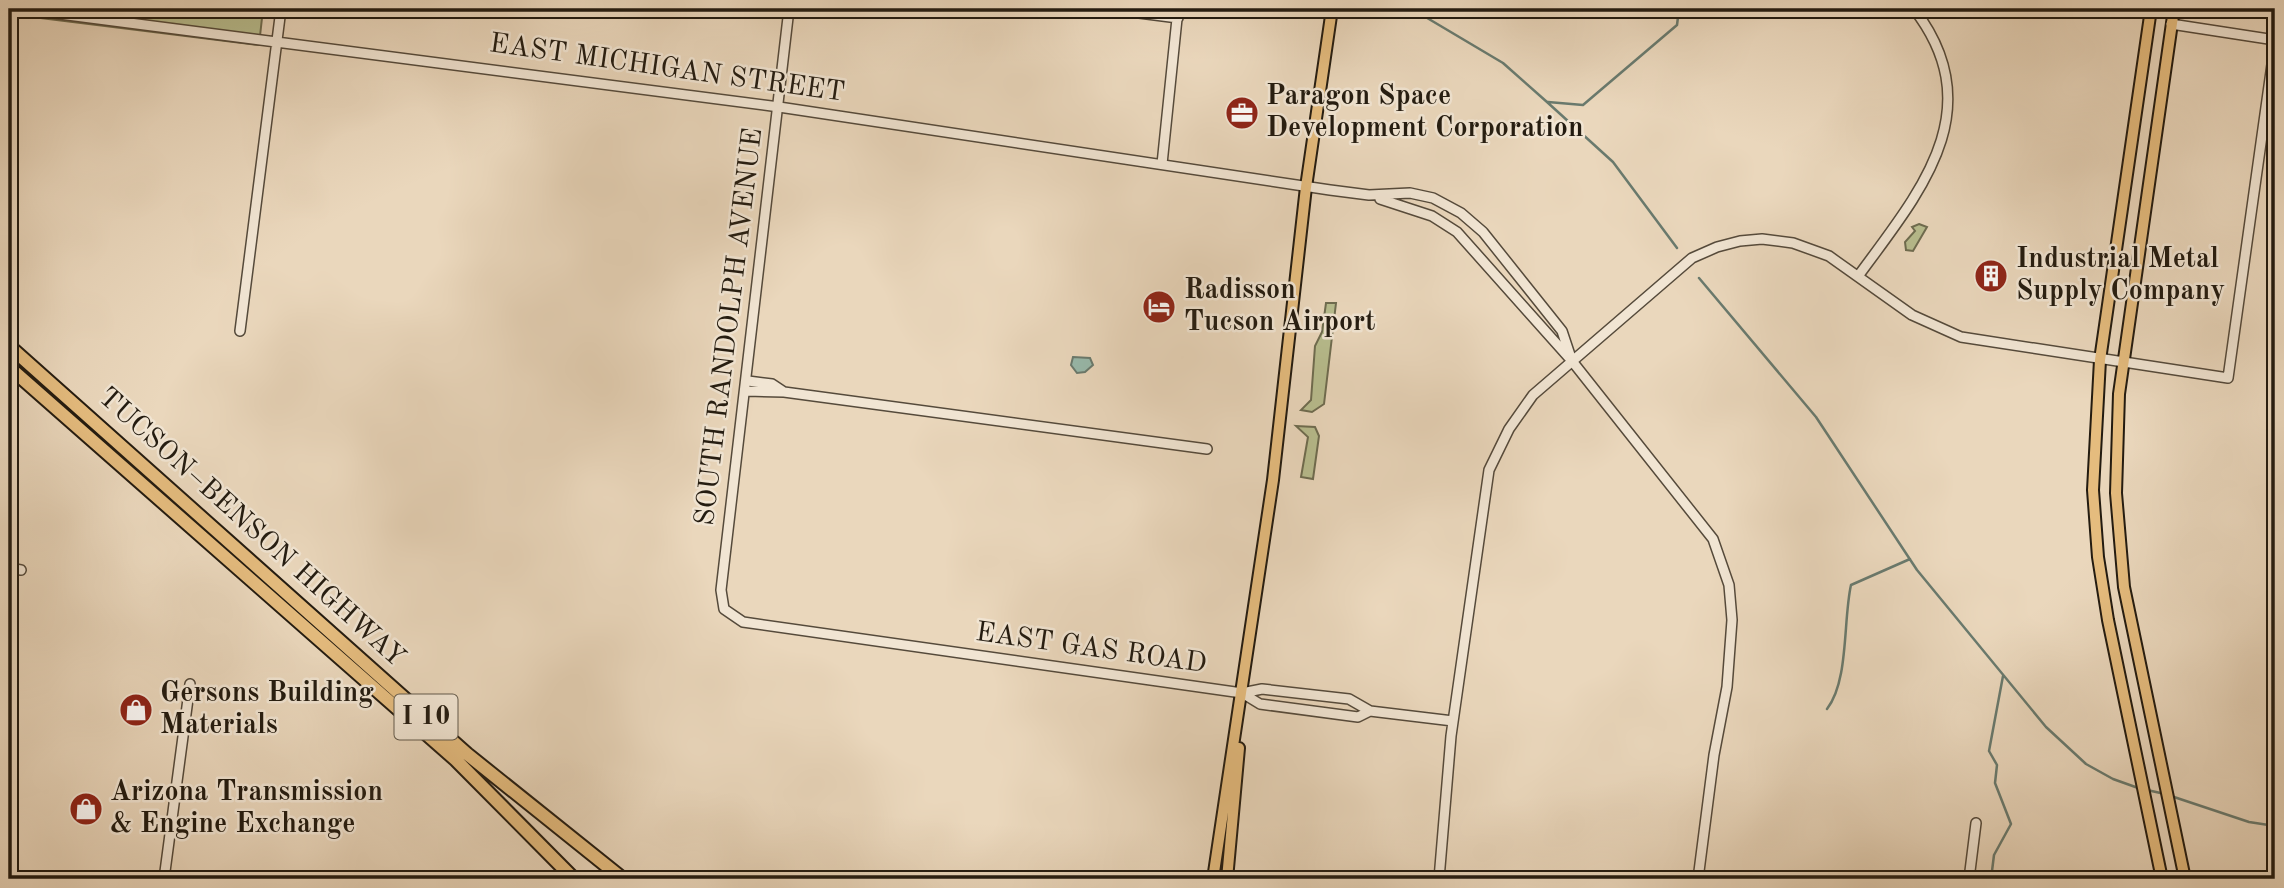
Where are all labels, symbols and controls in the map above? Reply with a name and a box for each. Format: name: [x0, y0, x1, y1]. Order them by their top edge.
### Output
street label: EAST MICHIGAN STREET: [488, 30, 846, 108]
place label: Paragon Space Development Corporation: [1266, 83, 1584, 143]
office icon: Paragon Space Development Corporation: [1223, 94, 1261, 132]
street label: SOUTH RANDOLPH AVENUE: [692, 127, 768, 527]
place label: Industrial Metal Supply Company: [2016, 246, 2225, 306]
building icon: Industrial Metal Supply Company: [1972, 257, 2010, 295]
place label: Radisson Tucson Airport: [1184, 277, 1375, 337]
hotel icon: Radisson Tucson Airport: [1140, 288, 1178, 326]
street label: TUCSON–BENSON HIGHWAY: [92, 383, 410, 673]
street label: EAST GAS ROAD: [974, 619, 1208, 679]
place label: Gersons Building Materials: [160, 680, 374, 740]
shop icon: Gersons Building Materials: [117, 691, 155, 729]
road number: I 10: [394, 694, 458, 740]
place label: Arizona Transmission & Engine Exchange: [110, 779, 383, 839]
shop icon: Arizona Transmission & Engine Exchange: [67, 790, 105, 828]

